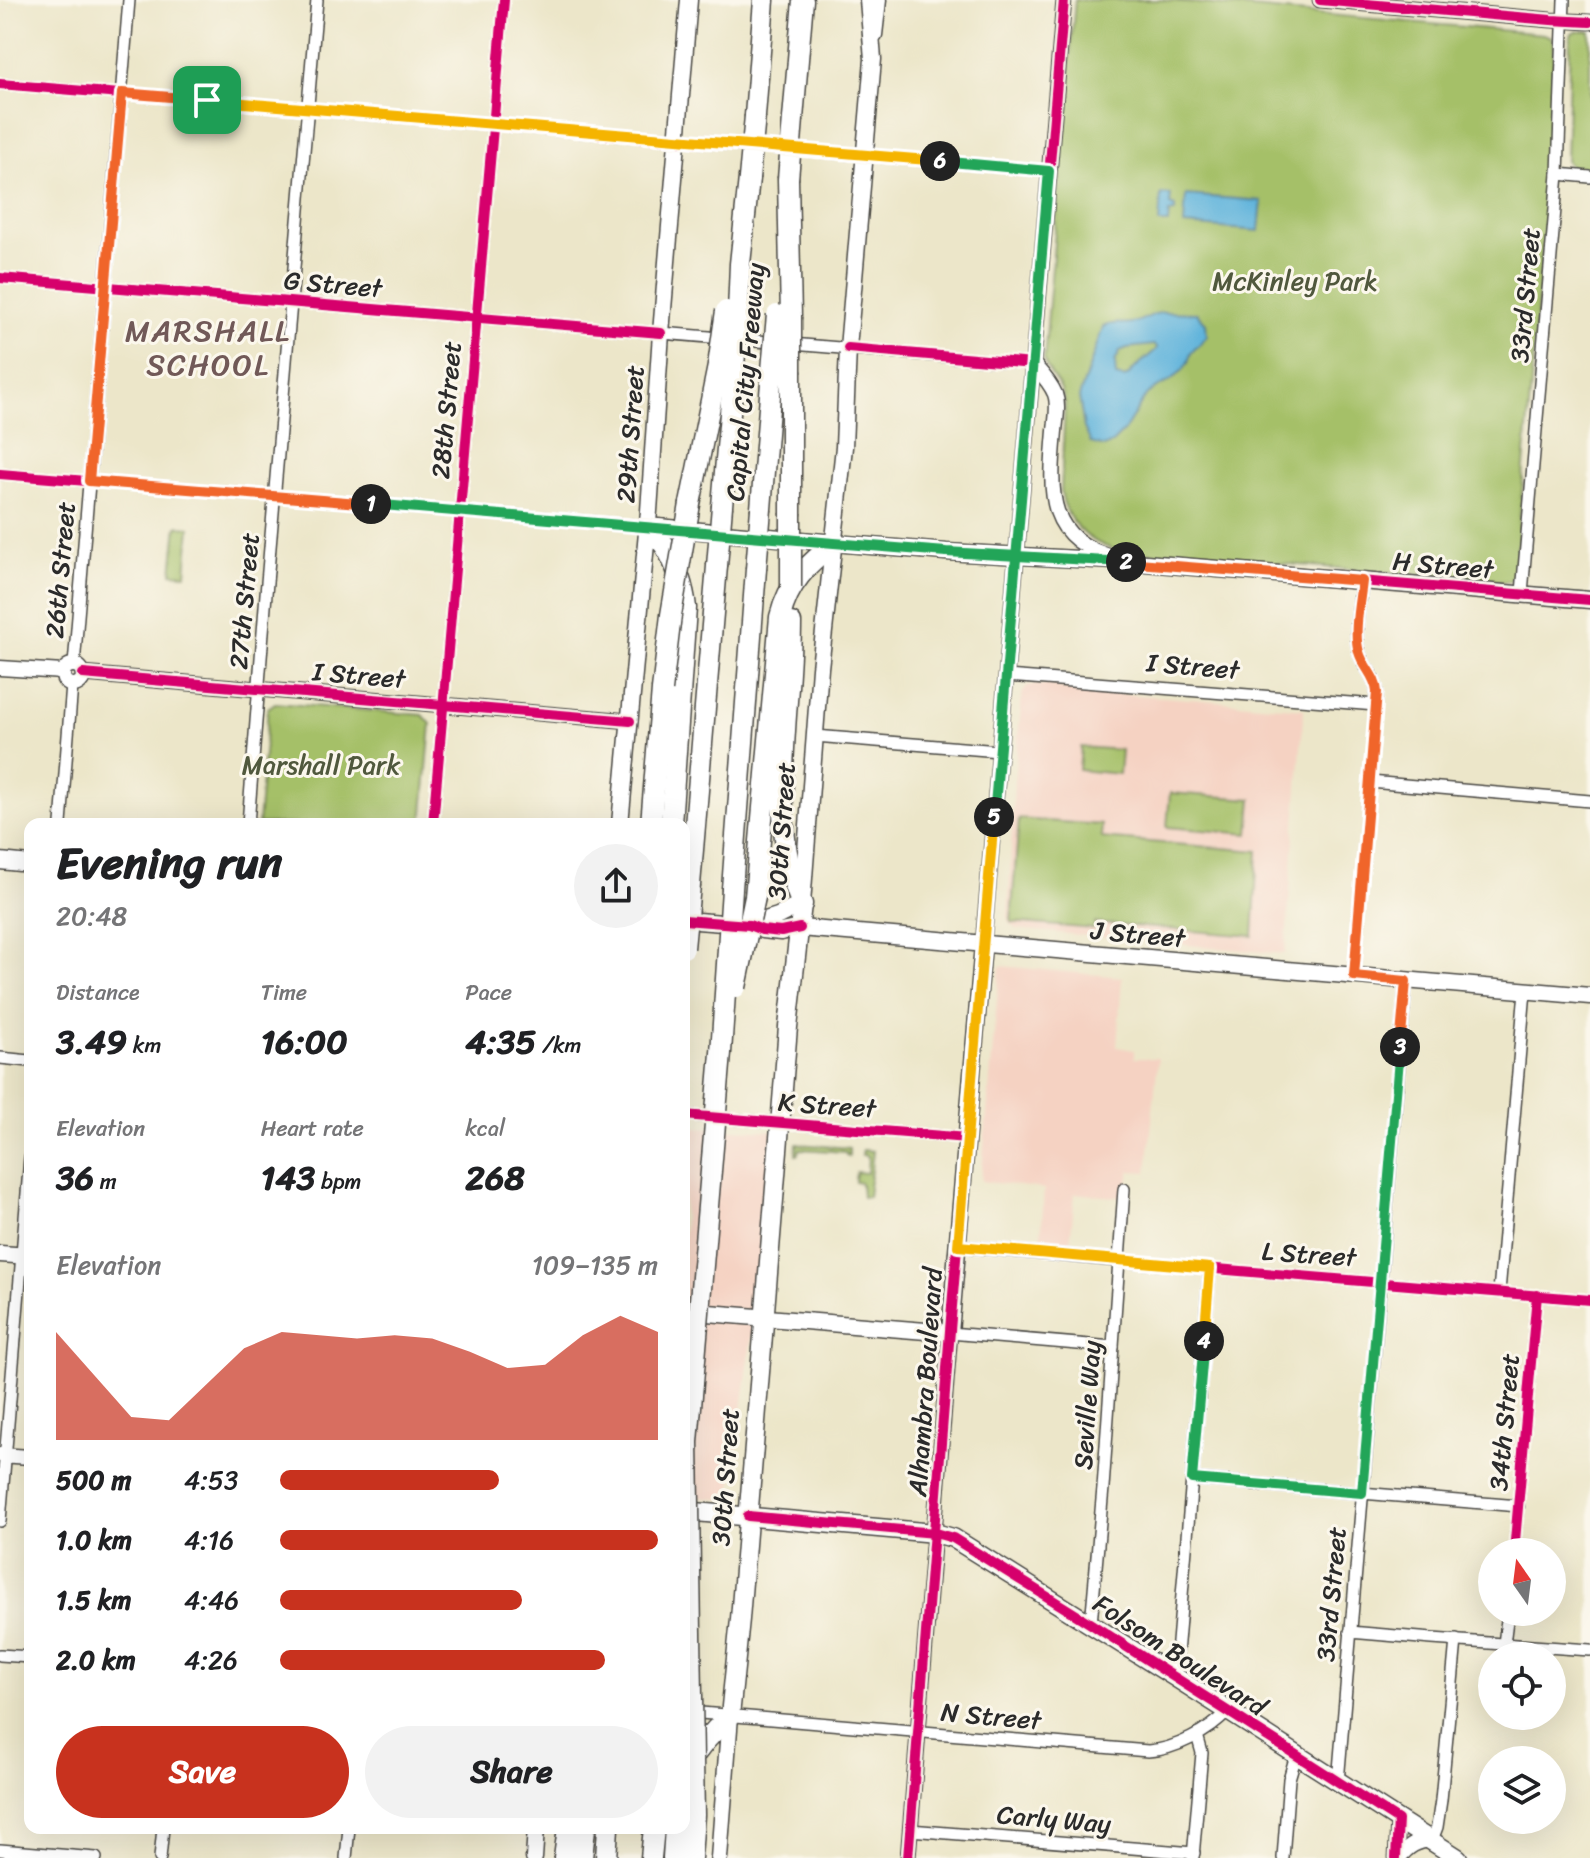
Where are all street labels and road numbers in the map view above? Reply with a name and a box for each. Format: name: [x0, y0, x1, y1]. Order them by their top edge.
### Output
street label: 33rd Street: [1496, 226, 1554, 364]
street label: G Street: [282, 257, 386, 311]
street label: Capital City Freeway: [712, 260, 778, 503]
street label: 28th Street: [417, 339, 475, 481]
street label: 29th Street: [602, 363, 658, 505]
street label: 26th Street: [31, 500, 89, 640]
street label: 27th Street: [215, 531, 273, 671]
street label: H Street: [1391, 538, 1497, 592]
street label: I Street: [1144, 639, 1243, 693]
street label: I Street: [310, 648, 409, 702]
street label: 30th Street: [753, 761, 809, 901]
street label: J Street: [1088, 907, 1189, 961]
street label: K Street: [776, 1079, 879, 1131]
street label: L Street: [1260, 1228, 1359, 1280]
street label: Alhambra Boulevard: [894, 1264, 956, 1499]
street label: Seville Way: [1060, 1338, 1115, 1471]
street label: 34th Street: [1475, 1351, 1533, 1493]
street label: 30th Street: [697, 1407, 753, 1547]
street label: 33rd Street: [1302, 1525, 1360, 1663]
street label: Folsom Boulevard: [1084, 1581, 1278, 1730]
street label: N Street: [939, 1689, 1044, 1743]
street label: Carly Way: [995, 1791, 1113, 1847]

